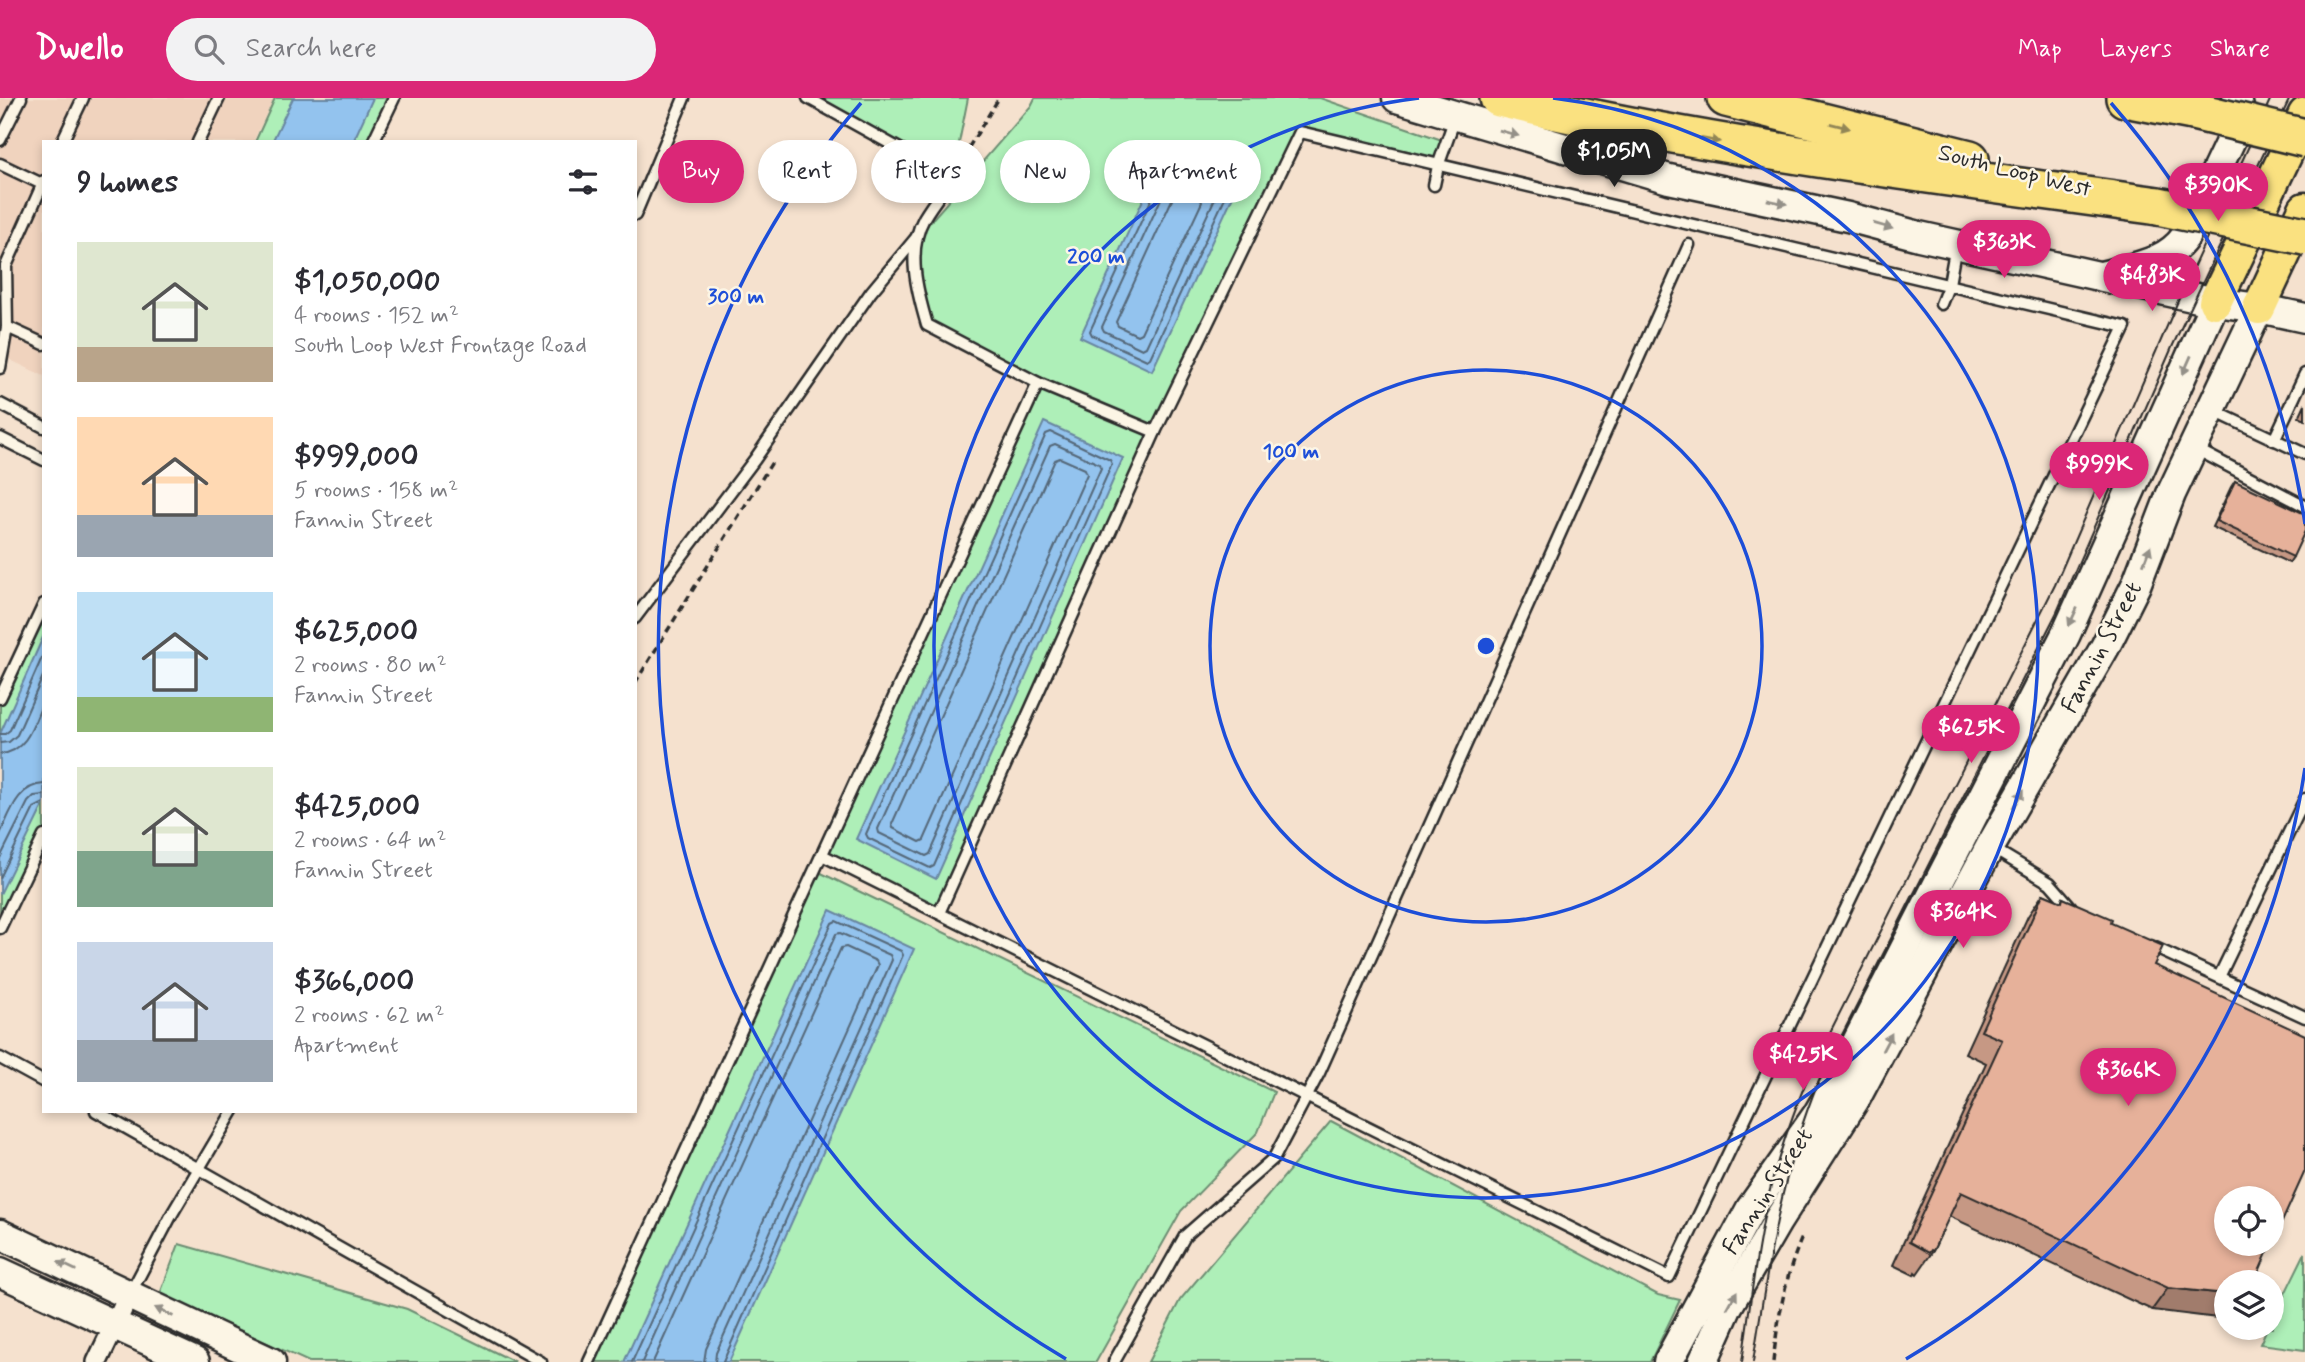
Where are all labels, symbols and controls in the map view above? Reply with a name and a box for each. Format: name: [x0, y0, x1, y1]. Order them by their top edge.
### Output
search box: [166, 18, 656, 81]
text: Dwello: [35, 27, 124, 71]
icon: search: [190, 30, 228, 68]
text: Search here: [246, 32, 377, 66]
text: Map: [2018, 34, 2062, 65]
text: Layers: [2100, 34, 2172, 65]
text: Share: [2210, 34, 2270, 65]
one-way arrow: [1829, 121, 1851, 132]
one-way arrow: [1499, 128, 1520, 138]
pin: $1.05M: [1557, 130, 1671, 189]
one-way arrow: [1699, 134, 1721, 145]
text: $1.05M: [1577, 137, 1651, 167]
street label: South Loop West: [1935, 137, 2095, 206]
chip: Buy: [658, 140, 744, 203]
chip: Rent: [758, 140, 857, 203]
chip: Filters: [871, 140, 986, 203]
chip: New: [1000, 140, 1090, 203]
chip: Apartment: [1104, 140, 1261, 203]
text: 9 homes: [77, 163, 178, 202]
icon: filters: [564, 163, 602, 201]
pin: $390K: [2169, 164, 2267, 223]
text: $390K: [2184, 171, 2252, 201]
one-way arrow: [1766, 196, 1788, 207]
pin: $363K: [1955, 220, 2053, 280]
one-way arrow: [1873, 222, 1894, 232]
text: $363K: [1973, 228, 2035, 258]
text: 200 m: [1067, 243, 1125, 271]
pin: $483K: [2103, 254, 2201, 313]
text: $483K: [2119, 261, 2185, 291]
text: $1,050,000: [294, 262, 441, 301]
icon: home: [133, 270, 217, 354]
text: 300 m: [708, 283, 765, 311]
text: 4 rooms · 152 m²: [294, 301, 459, 331]
text: South Loop West Frontage Road: [294, 331, 587, 361]
one-way arrow: [2181, 355, 2193, 375]
text: $999,000: [294, 437, 419, 476]
text: 100 m: [1263, 438, 1319, 466]
pin: $999K: [2050, 442, 2148, 502]
icon: home: [133, 445, 217, 529]
text: $999K: [2066, 450, 2132, 480]
text: 5 rooms · 158 m²: [294, 476, 458, 506]
text: Fannin Street: [294, 506, 433, 536]
one-way arrow: [2142, 544, 2153, 565]
street label: Fannin Street: [2055, 576, 2150, 719]
one-way arrow: [2067, 607, 2079, 627]
text: $625,000: [294, 612, 418, 651]
icon: home: [133, 620, 217, 704]
centre of rings: [1474, 634, 1498, 658]
text: 2 rooms · 80 m²: [294, 651, 447, 681]
text: Fannin Street: [294, 681, 433, 711]
pin: $625K: [1922, 706, 2020, 765]
text: $625K: [1938, 713, 2004, 743]
text: $425,000: [294, 787, 420, 826]
one-way arrow: [2012, 789, 2024, 808]
icon: home: [133, 795, 217, 879]
text: 2 rooms · 64 m²: [294, 826, 446, 856]
text: Fannin Street: [294, 856, 433, 886]
pin: $364K: [1914, 890, 2012, 950]
text: $364K: [1930, 898, 1996, 928]
text: $366,000: [294, 962, 414, 1001]
icon: home: [133, 970, 217, 1054]
text: 2 rooms · 62 m²: [294, 1001, 445, 1031]
text: Apartment: [294, 1031, 399, 1061]
pin: $425K: [1754, 1032, 1852, 1092]
one-way arrow: [1881, 1032, 1892, 1052]
text: $425K: [1769, 1040, 1837, 1070]
pin: $366K: [2079, 1048, 2177, 1108]
text: $366K: [2096, 1056, 2160, 1086]
street label: Fannin Street: [1716, 1123, 1821, 1261]
map controls: [2214, 1186, 2284, 1340]
button: locate: [2214, 1186, 2284, 1256]
one-way arrow: [57, 1260, 77, 1272]
button: layers: [2214, 1270, 2284, 1340]
one-way arrow: [1726, 1291, 1738, 1310]
one-way arrow: [154, 1306, 174, 1318]

